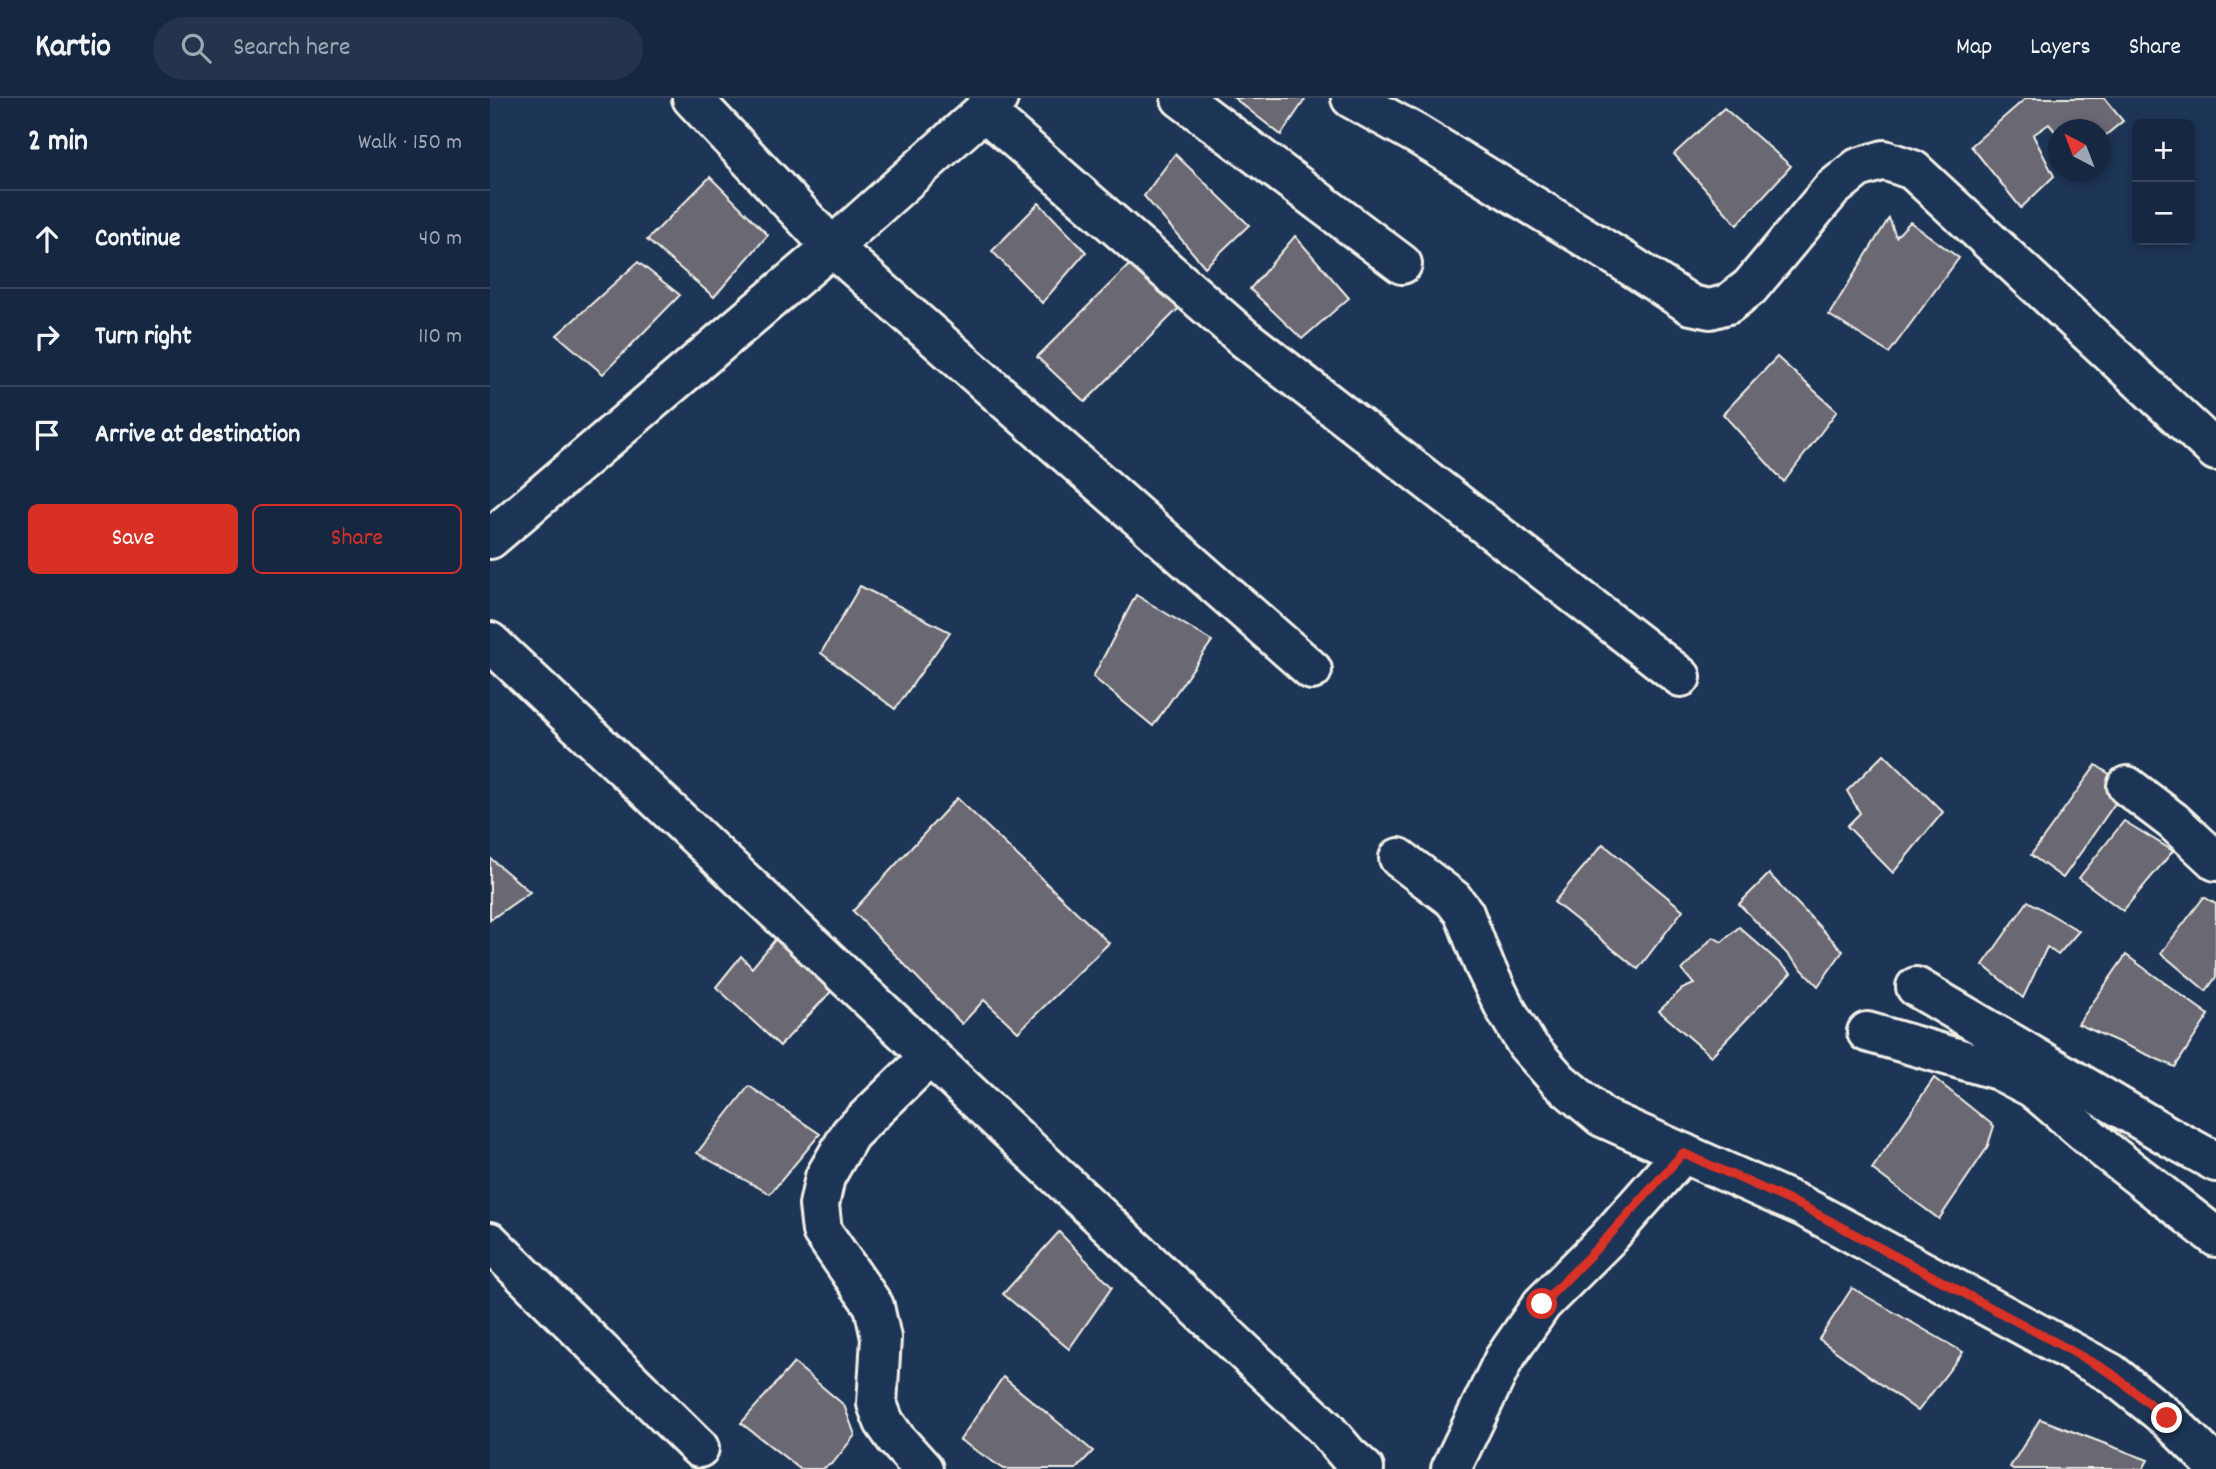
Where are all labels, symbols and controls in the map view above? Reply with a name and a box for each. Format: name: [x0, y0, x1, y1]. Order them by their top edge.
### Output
search box: [153, 17, 643, 80]
text: Kartio: [35, 25, 111, 72]
icon: search: [177, 29, 215, 67]
text: Search here: [233, 30, 350, 67]
text: Map: [1956, 31, 1992, 65]
text: Layers: [2030, 31, 2091, 65]
text: Share: [2129, 31, 2181, 65]
north arrow: [2048, 119, 2111, 182]
map controls: [2132, 119, 2195, 245]
button: +: [2132, 119, 2195, 182]
text: 2 min: [28, 122, 88, 165]
text: Walk · 150 m: [358, 127, 462, 160]
button: −: [2132, 182, 2195, 245]
icon: ahead: [28, 220, 66, 258]
text: Continue: [95, 221, 180, 258]
text: 40 m: [419, 223, 462, 256]
icon: right: [28, 318, 66, 356]
text: Turn right: [95, 319, 192, 356]
text: 110 m: [418, 321, 462, 354]
icon: arrive: [28, 416, 66, 454]
text: Arrive at destination: [95, 417, 300, 454]
button: Save: [28, 504, 238, 574]
button: Share: [252, 504, 462, 574]
route start: [1526, 1288, 1557, 1319]
route end: [2151, 1402, 2182, 1433]

